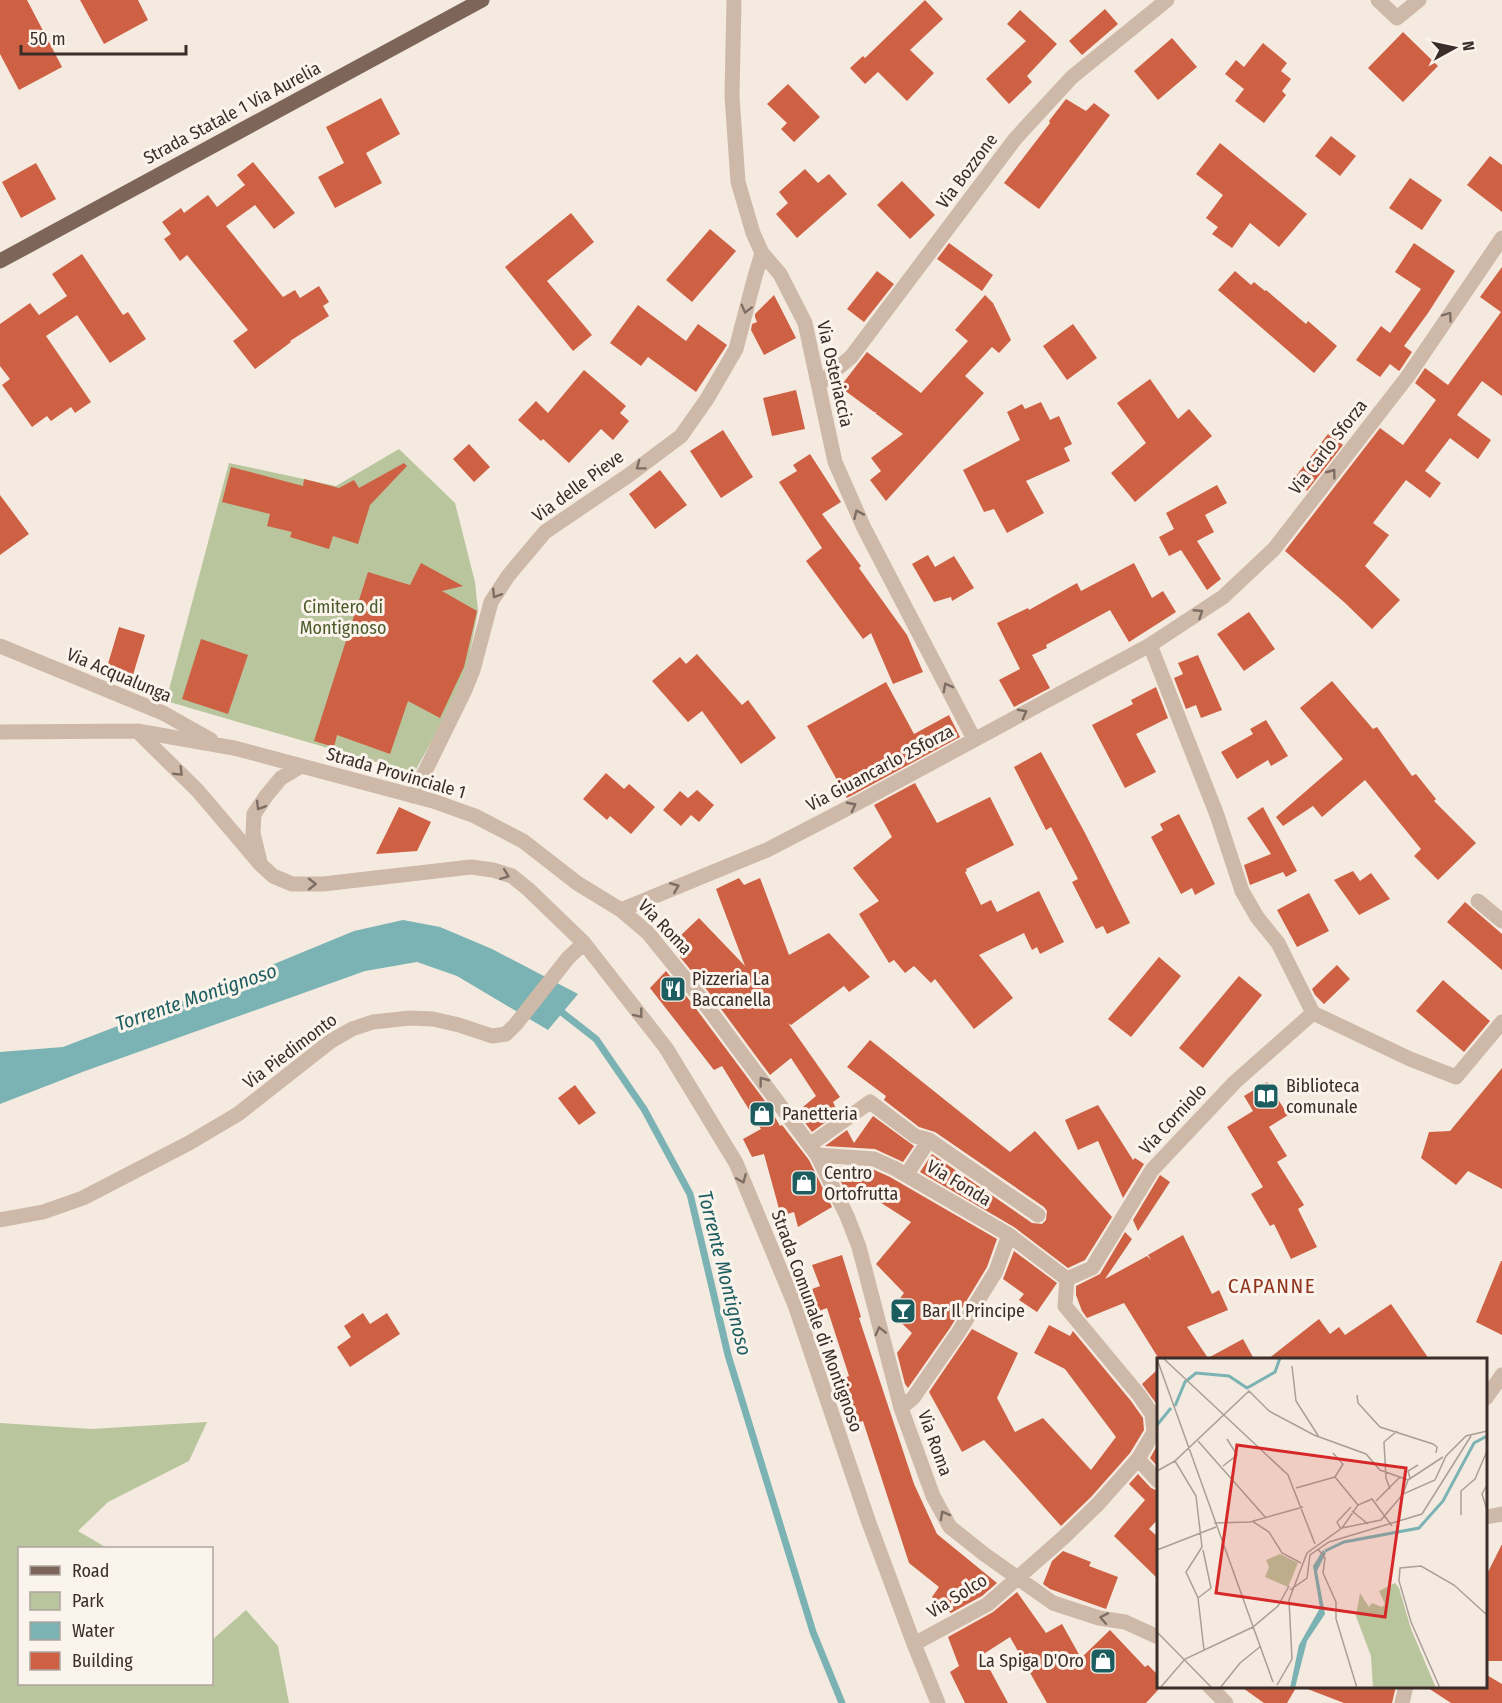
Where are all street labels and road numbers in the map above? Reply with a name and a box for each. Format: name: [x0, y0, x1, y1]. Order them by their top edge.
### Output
street label: Strada Statale 1 Via Aurelia: [140, 57, 324, 169]
street label: Via Bozzone: [932, 129, 1002, 213]
street label: Via Osteriaccia: [812, 319, 858, 429]
street label: Via Carlo Sforza: [1284, 395, 1372, 499]
street label: Via delle Pieve: [528, 445, 628, 526]
street label: Via Acqualunga: [63, 643, 175, 707]
street label: Via Giuancarlo 2Sforza: [803, 720, 958, 816]
street label: Strada Provinciale 1: [324, 743, 468, 803]
street label: Via Roma: [633, 895, 697, 959]
street label: Via Piedimonto: [239, 1009, 341, 1093]
street label: Via Corniolo: [1135, 1079, 1211, 1159]
street label: Via Fonda: [923, 1155, 995, 1211]
street label: Strada Comunale di Montignoso: [767, 1207, 867, 1435]
street label: Via Roma: [913, 1407, 957, 1479]
street label: Via Solco: [923, 1569, 991, 1623]

